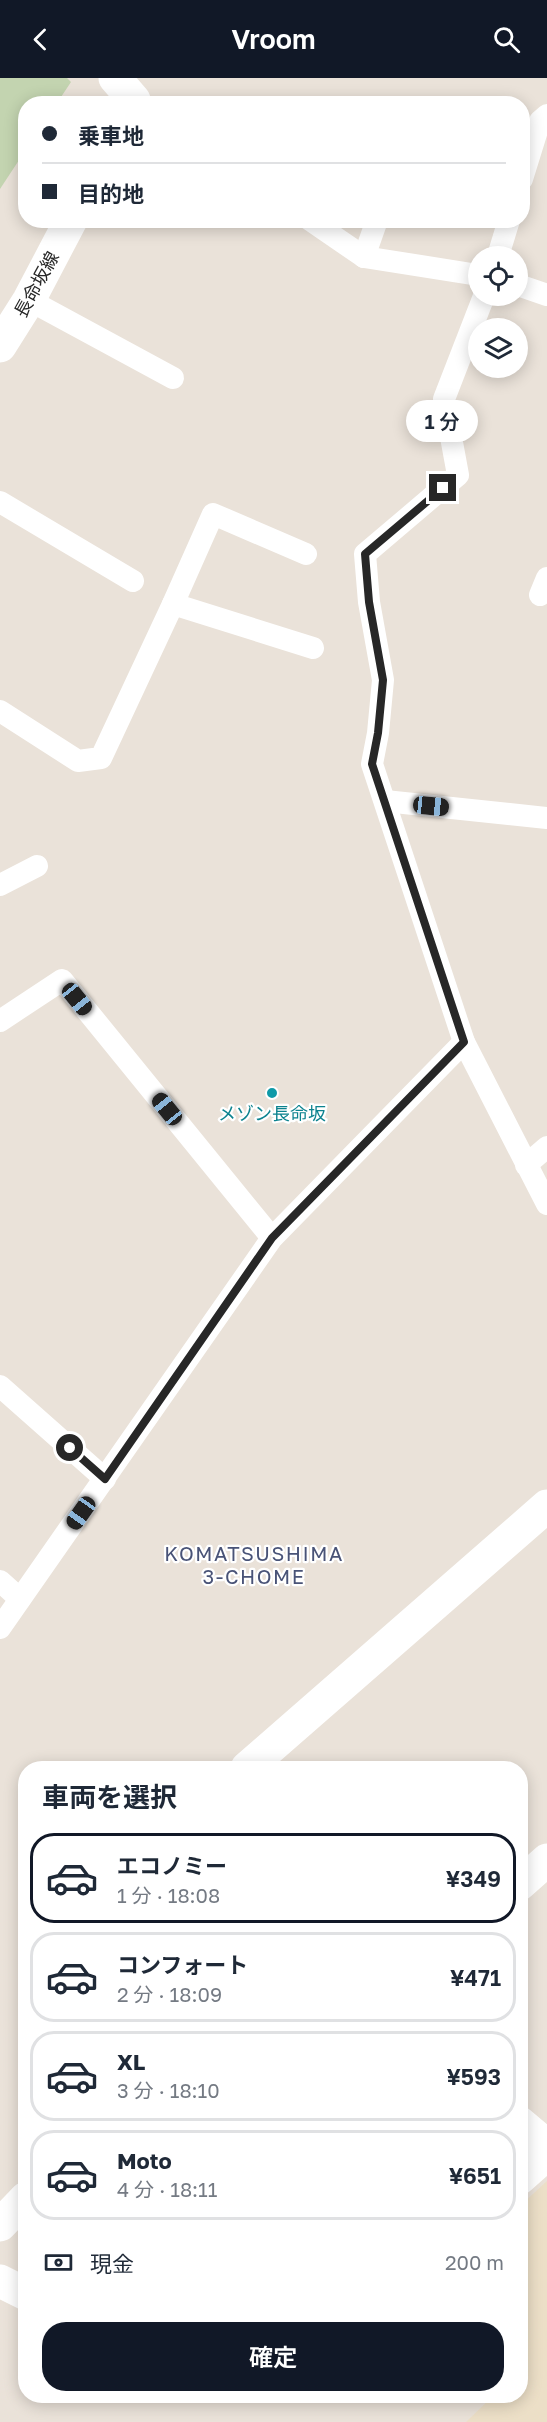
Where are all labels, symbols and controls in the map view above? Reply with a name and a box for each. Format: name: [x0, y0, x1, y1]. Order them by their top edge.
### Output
icon: back: [24, 23, 57, 56]
text: Vroom: [231, 23, 316, 55]
icon: search: [490, 23, 523, 56]
text: 乗車地: [78, 122, 144, 149]
text: 目的地: [78, 180, 144, 207]
map controls: [468, 246, 528, 378]
button: locate: [468, 246, 528, 306]
street label: 長命坂線: [9, 247, 63, 321]
button: layers: [468, 318, 528, 378]
callout: 1 分: [407, 401, 479, 443]
text: 1 分: [424, 409, 460, 433]
route end: [429, 474, 456, 501]
car: [412, 795, 450, 817]
car: [59, 979, 95, 1019]
marker: メゾン長命坂: [265, 1086, 279, 1100]
car: [149, 1089, 185, 1129]
place label: メゾン長命坂: [218, 1102, 326, 1124]
route start: [56, 1434, 83, 1461]
car: [63, 1493, 99, 1533]
district label: KOMATSUSHIMA 3-CHOME: [164, 1541, 344, 1588]
text: 車両を選択: [42, 1781, 177, 1813]
icon: car: [45, 1851, 99, 1905]
text: エコノミー: [117, 1852, 227, 1879]
text: ¥349: [446, 1865, 501, 1892]
text: 1 分 · 18:08: [117, 1883, 220, 1907]
icon: car: [45, 1950, 99, 2004]
text: コンフォート: [117, 1951, 248, 1978]
text: ¥471: [450, 1964, 501, 1991]
text: 2 分 · 18:09: [117, 1982, 222, 2006]
text: XL: [117, 2048, 145, 2075]
icon: car: [45, 2049, 99, 2103]
text: ¥593: [447, 2063, 501, 2090]
text: 3 分 · 18:10: [117, 2078, 220, 2102]
text: Moto: [117, 2147, 172, 2174]
icon: car: [45, 2148, 99, 2202]
text: ¥651: [449, 2162, 501, 2189]
text: 4 分 · 18:11: [117, 2177, 218, 2201]
icon: cash: [42, 2246, 75, 2279]
text: 現金: [90, 2250, 134, 2277]
text: 200 m: [445, 2250, 504, 2274]
button: 確定: [42, 2322, 504, 2391]

